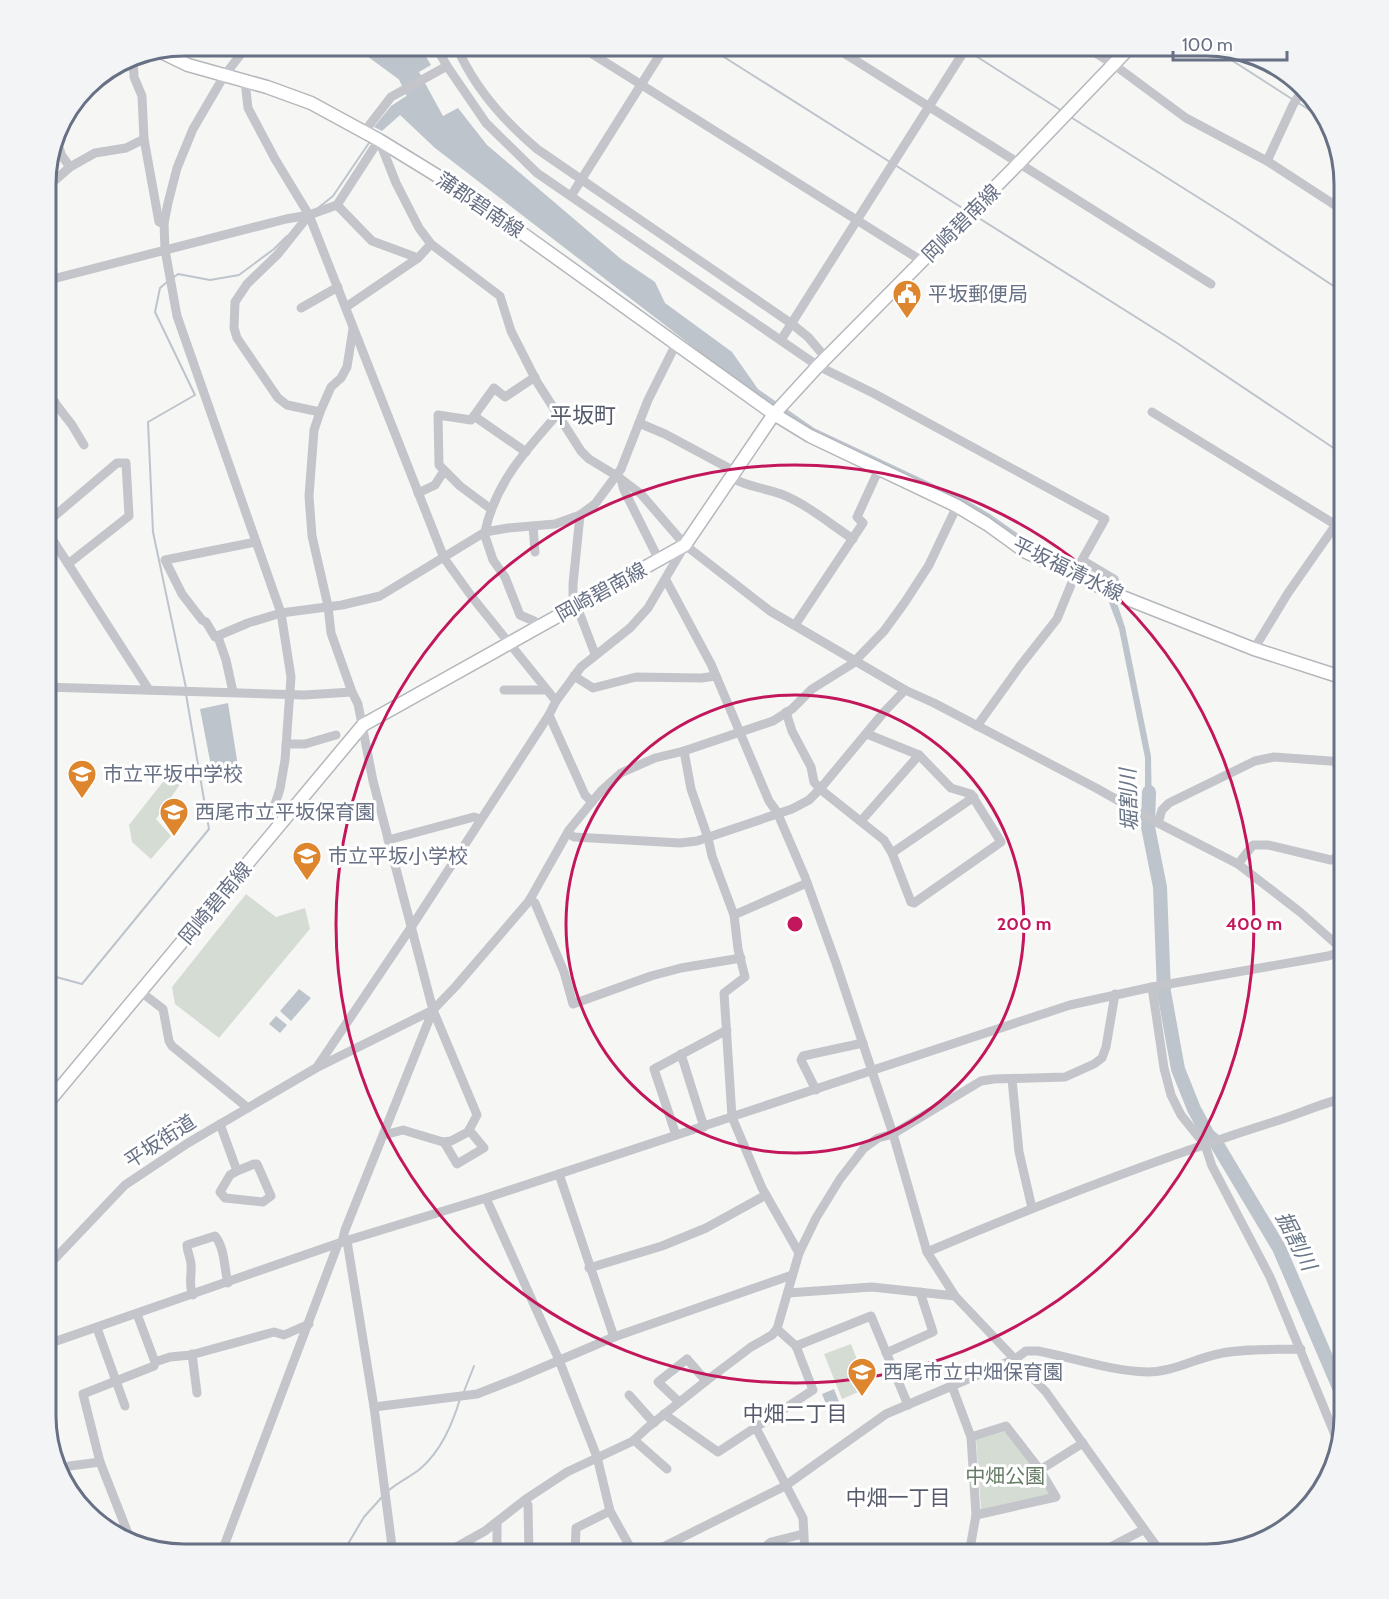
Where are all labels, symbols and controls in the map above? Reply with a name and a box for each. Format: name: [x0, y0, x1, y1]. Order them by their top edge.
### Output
scale bar: [1173, 24, 1287, 62]
text: 100 m: [1182, 34, 1233, 56]
street label: 蒲郡碧南線: [432, 167, 528, 243]
street label: 岡崎碧南線: [917, 179, 1005, 267]
public building icon: 平坂郵便局: [891, 278, 923, 320]
place label: 平坂郵便局: [928, 282, 1028, 306]
district label: 平坂町: [550, 402, 616, 429]
street label: 平坂福清水線: [1009, 532, 1127, 606]
street label: 岡崎碧南線: [551, 557, 651, 627]
school or university icon: 市立平坂中学校: [66, 758, 98, 800]
place label: 市立平坂中学校: [103, 762, 243, 786]
water label: 堀割川: [1115, 766, 1142, 832]
school or university icon: 西尾市立平坂保育園: [158, 796, 190, 838]
place label: 西尾市立平坂保育園: [195, 800, 375, 824]
school or university icon: 市立平坂小学校: [291, 840, 323, 882]
place label: 市立平坂小学校: [328, 844, 468, 868]
street label: 岡崎碧南線: [174, 857, 256, 949]
text: 200 m: [997, 913, 1051, 935]
text: 400 m: [1226, 913, 1282, 935]
centre of rings: [785, 914, 805, 934]
street label: 平坂街道: [120, 1109, 200, 1173]
water label: 掘割川: [1271, 1207, 1323, 1276]
school or university icon: 西尾市立中畑保育園: [846, 1356, 878, 1398]
place label: 西尾市立中畑保育園: [883, 1360, 1063, 1384]
district label: 中畑二丁目: [743, 1401, 848, 1426]
park label: 中畑公園: [965, 1464, 1045, 1488]
district label: 中畑一丁目: [846, 1485, 951, 1510]

